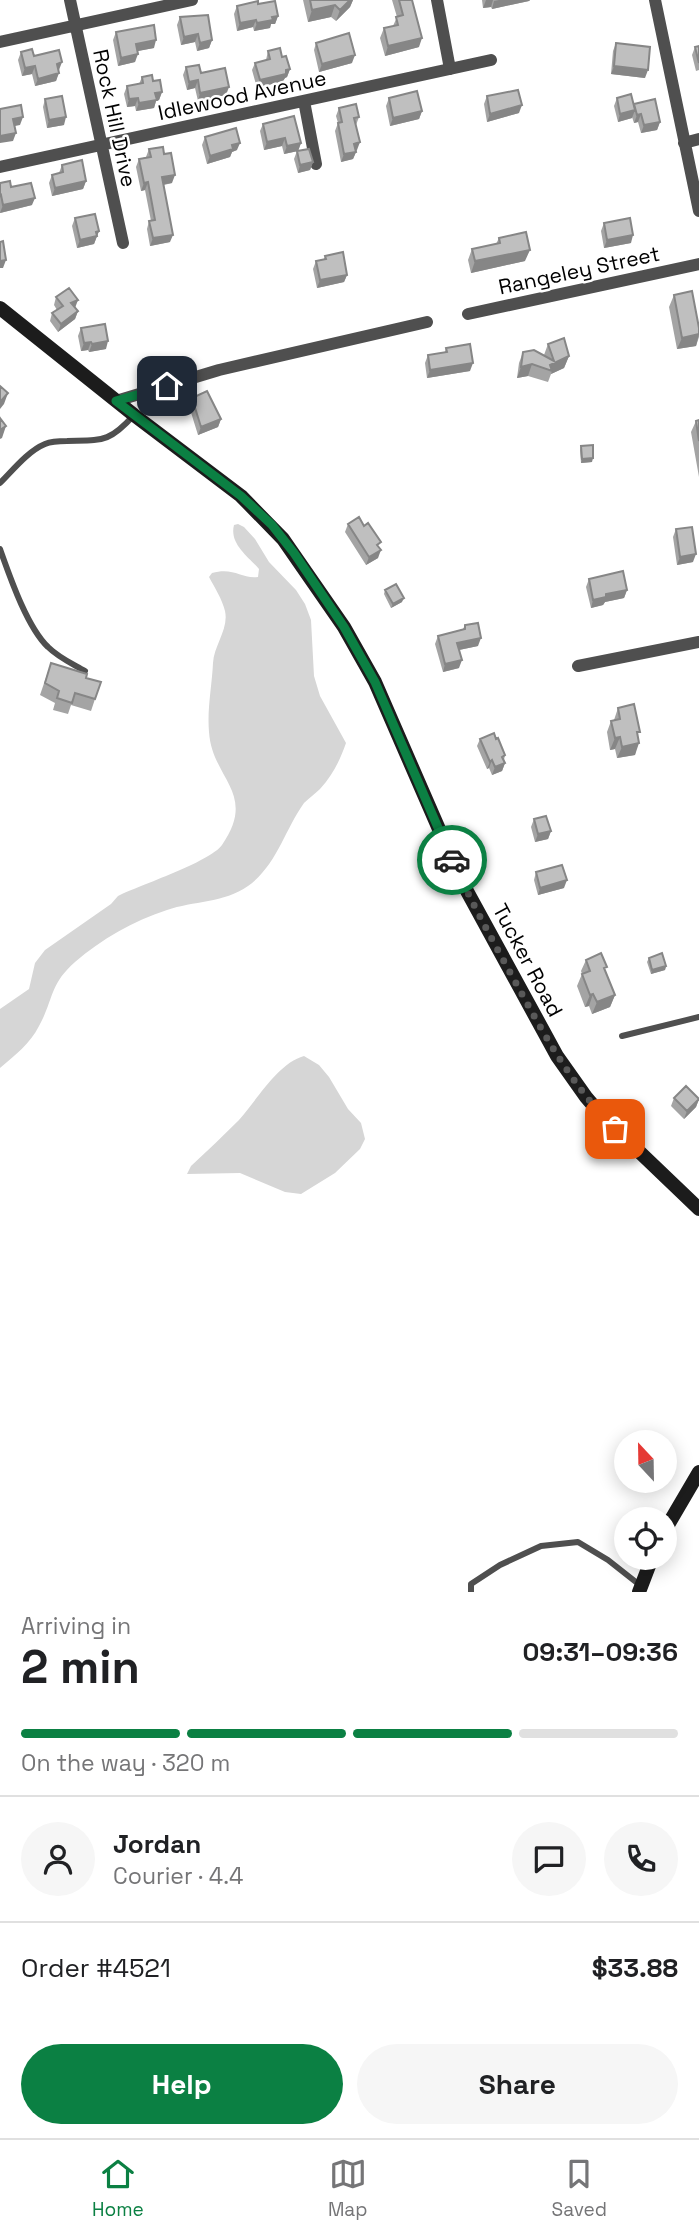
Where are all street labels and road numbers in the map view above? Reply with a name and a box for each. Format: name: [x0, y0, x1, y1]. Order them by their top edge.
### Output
street label: Rock Hill Drive: [87, 47, 143, 189]
street label: Idlewood Avenue: [155, 64, 329, 126]
street label: Rangeley Street: [496, 240, 662, 300]
street label: Tucker Road: [487, 899, 569, 1021]

